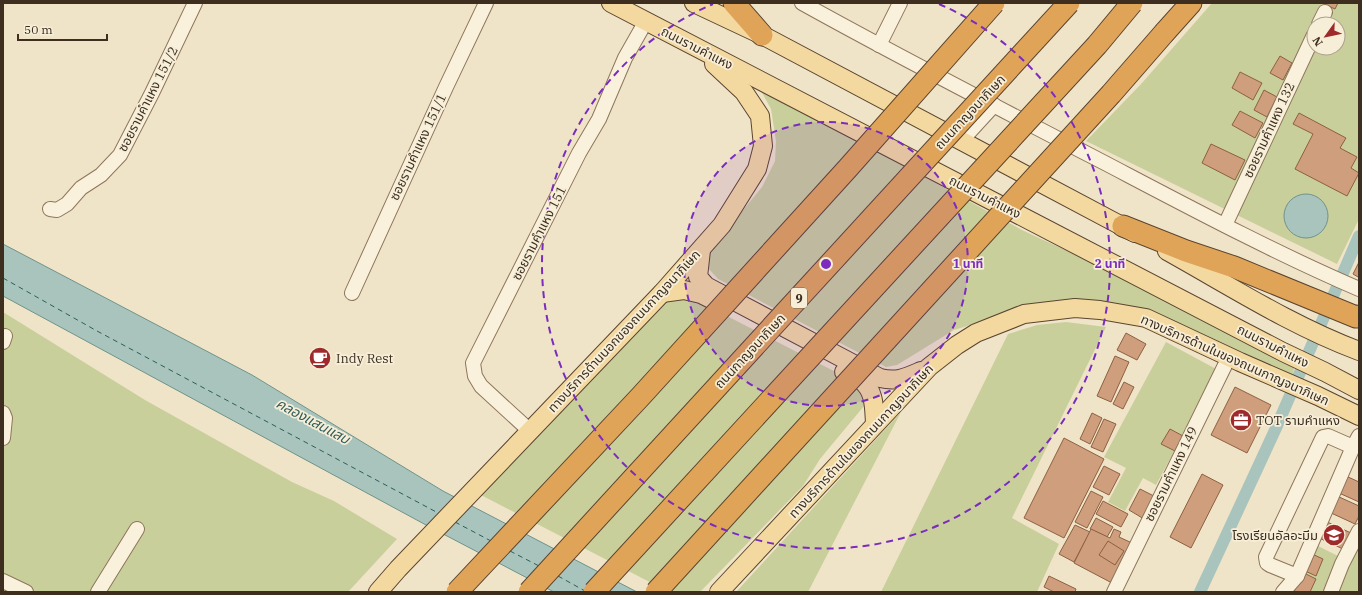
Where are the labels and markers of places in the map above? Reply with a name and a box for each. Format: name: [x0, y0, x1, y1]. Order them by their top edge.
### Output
centre of rings: [819, 257, 833, 271]
cafe icon: Indy Rest: [307, 345, 333, 371]
place label: Indy Rest: [336, 350, 393, 367]
office icon: TOT รามคำแหง: [1228, 407, 1254, 433]
place label: TOT รามคำแหง: [1256, 412, 1340, 429]
school or university icon: โรงเรียนอัลอะมีม: [1321, 522, 1347, 548]
place label: โรงเรียนอัลอะมีม: [1232, 527, 1318, 544]

